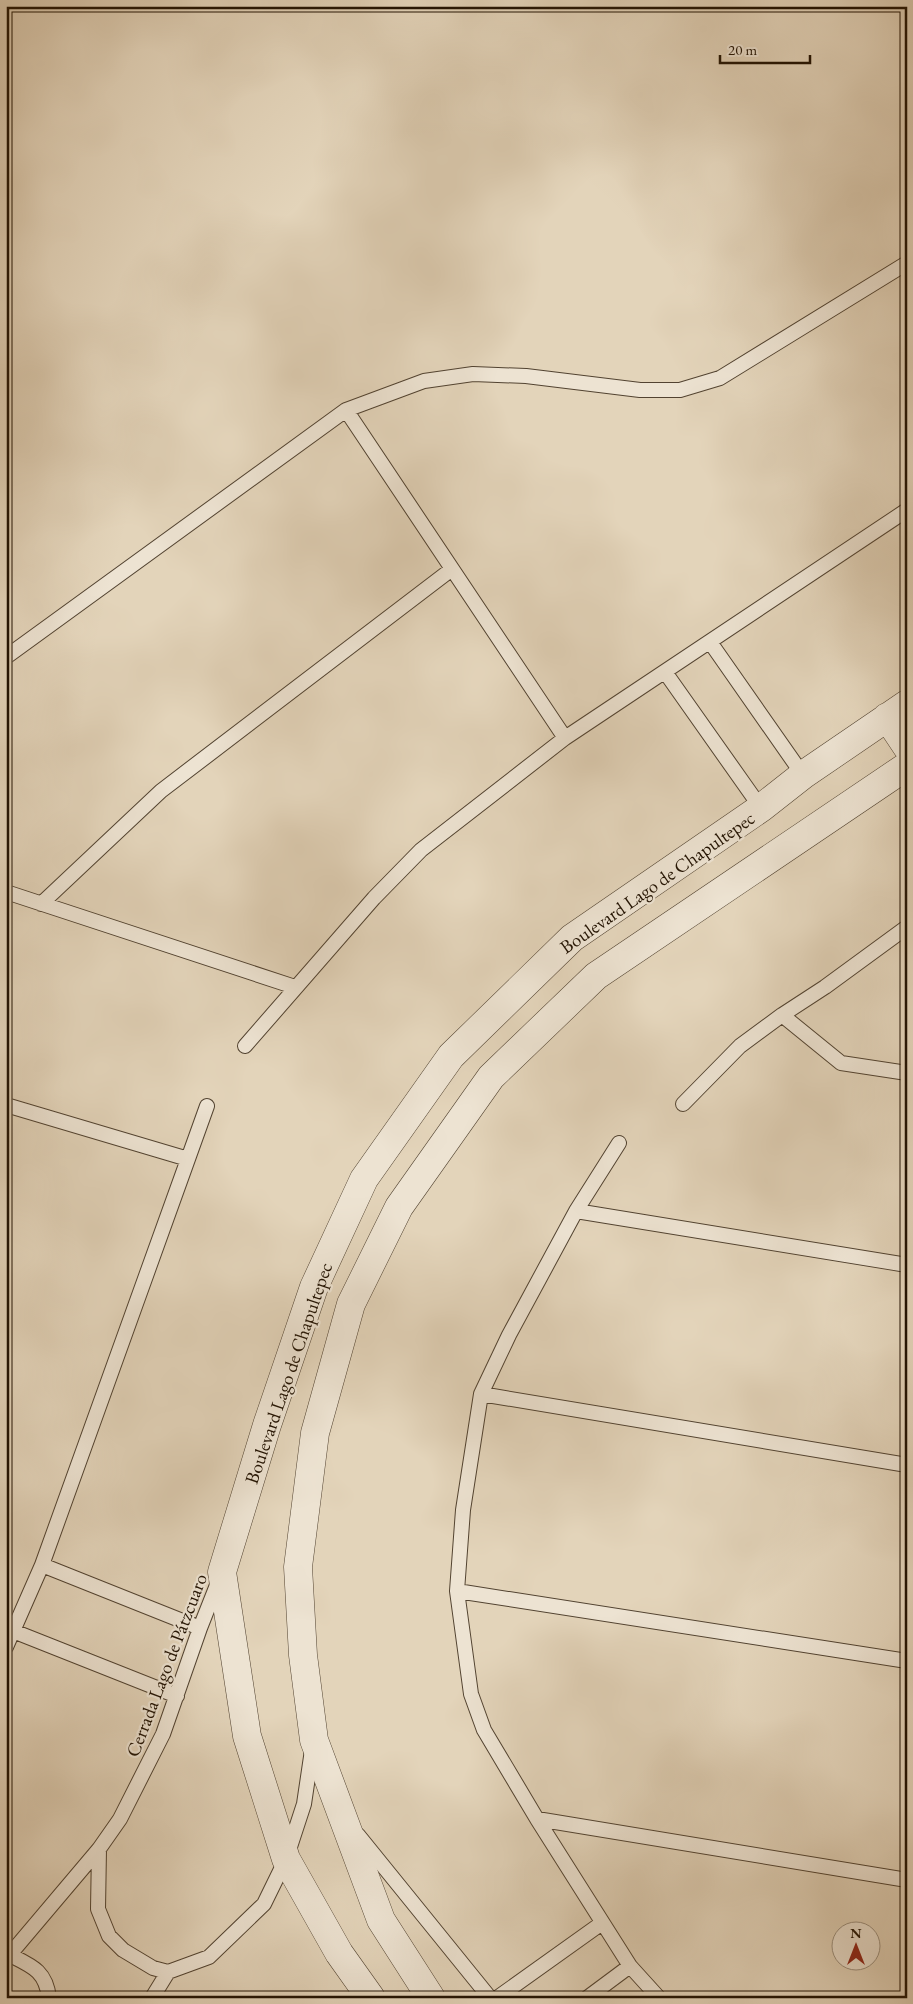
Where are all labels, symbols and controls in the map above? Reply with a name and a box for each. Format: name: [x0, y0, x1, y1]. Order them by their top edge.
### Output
scale bar: [720, 32, 810, 64]
text: 20 m: [728, 40, 757, 59]
street label: Boulevard Lago de Chapultepec: [555, 805, 760, 959]
street label: Boulevard Lago de Chapultepec: [239, 1259, 338, 1487]
street label: Cerrada Lago de Pátzcuaro: [120, 1570, 213, 1760]
north arrow: [830, 1922, 880, 1972]
text: N: [850, 1924, 862, 1942]

